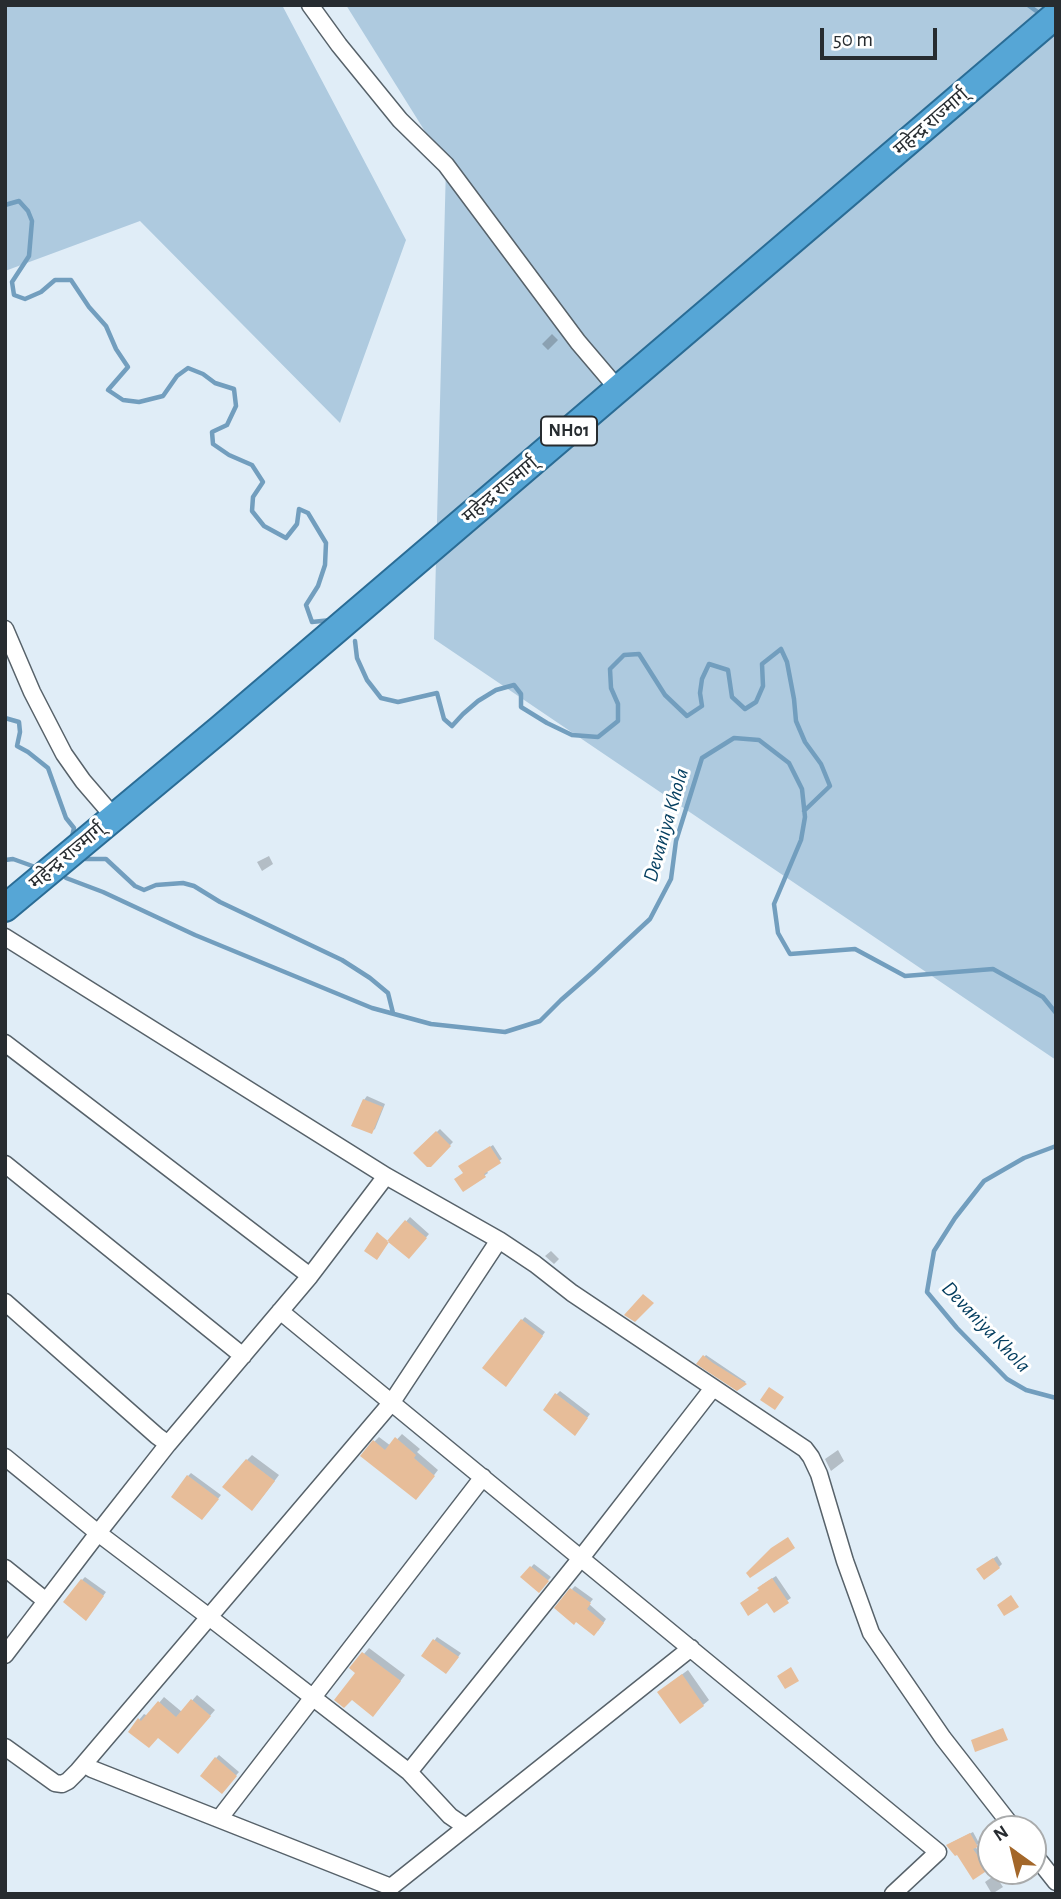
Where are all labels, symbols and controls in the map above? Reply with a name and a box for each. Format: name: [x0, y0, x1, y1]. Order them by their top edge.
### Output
scale bar: [823, 14, 940, 58]
text: 50 m: [833, 29, 873, 50]
street label: महेन्द्र राज्मार्ग्: [889, 84, 973, 160]
road number: NH01: [541, 416, 597, 446]
street label: महेन्द्र राज्मार्ग्: [458, 452, 542, 528]
water label: Devaniya Khola: [638, 765, 694, 885]
street label: महेन्द्र राज्मार्ग्: [25, 818, 109, 894]
water label: Devaniya Khola: [936, 1276, 1036, 1378]
north arrow: [977, 1815, 1047, 1885]
text: N: [990, 1822, 1012, 1845]

